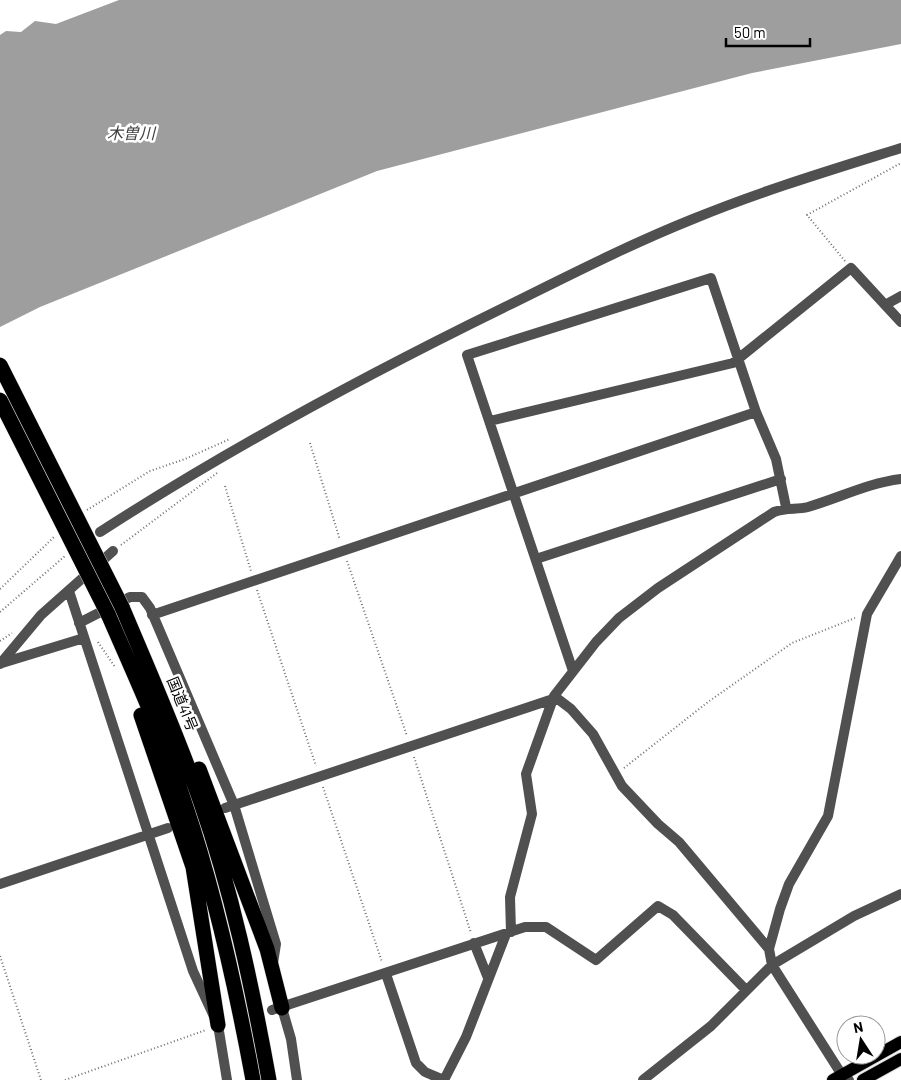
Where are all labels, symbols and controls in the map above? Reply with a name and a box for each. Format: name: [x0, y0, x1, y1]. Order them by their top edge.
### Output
scale bar: [726, 15, 810, 47]
text: 50 m: [734, 23, 766, 41]
water label: 木曽川: [107, 123, 157, 142]
street label: 国道41号: [164, 674, 202, 733]
north arrow: [836, 1015, 886, 1065]
text: N: [852, 1018, 865, 1036]

